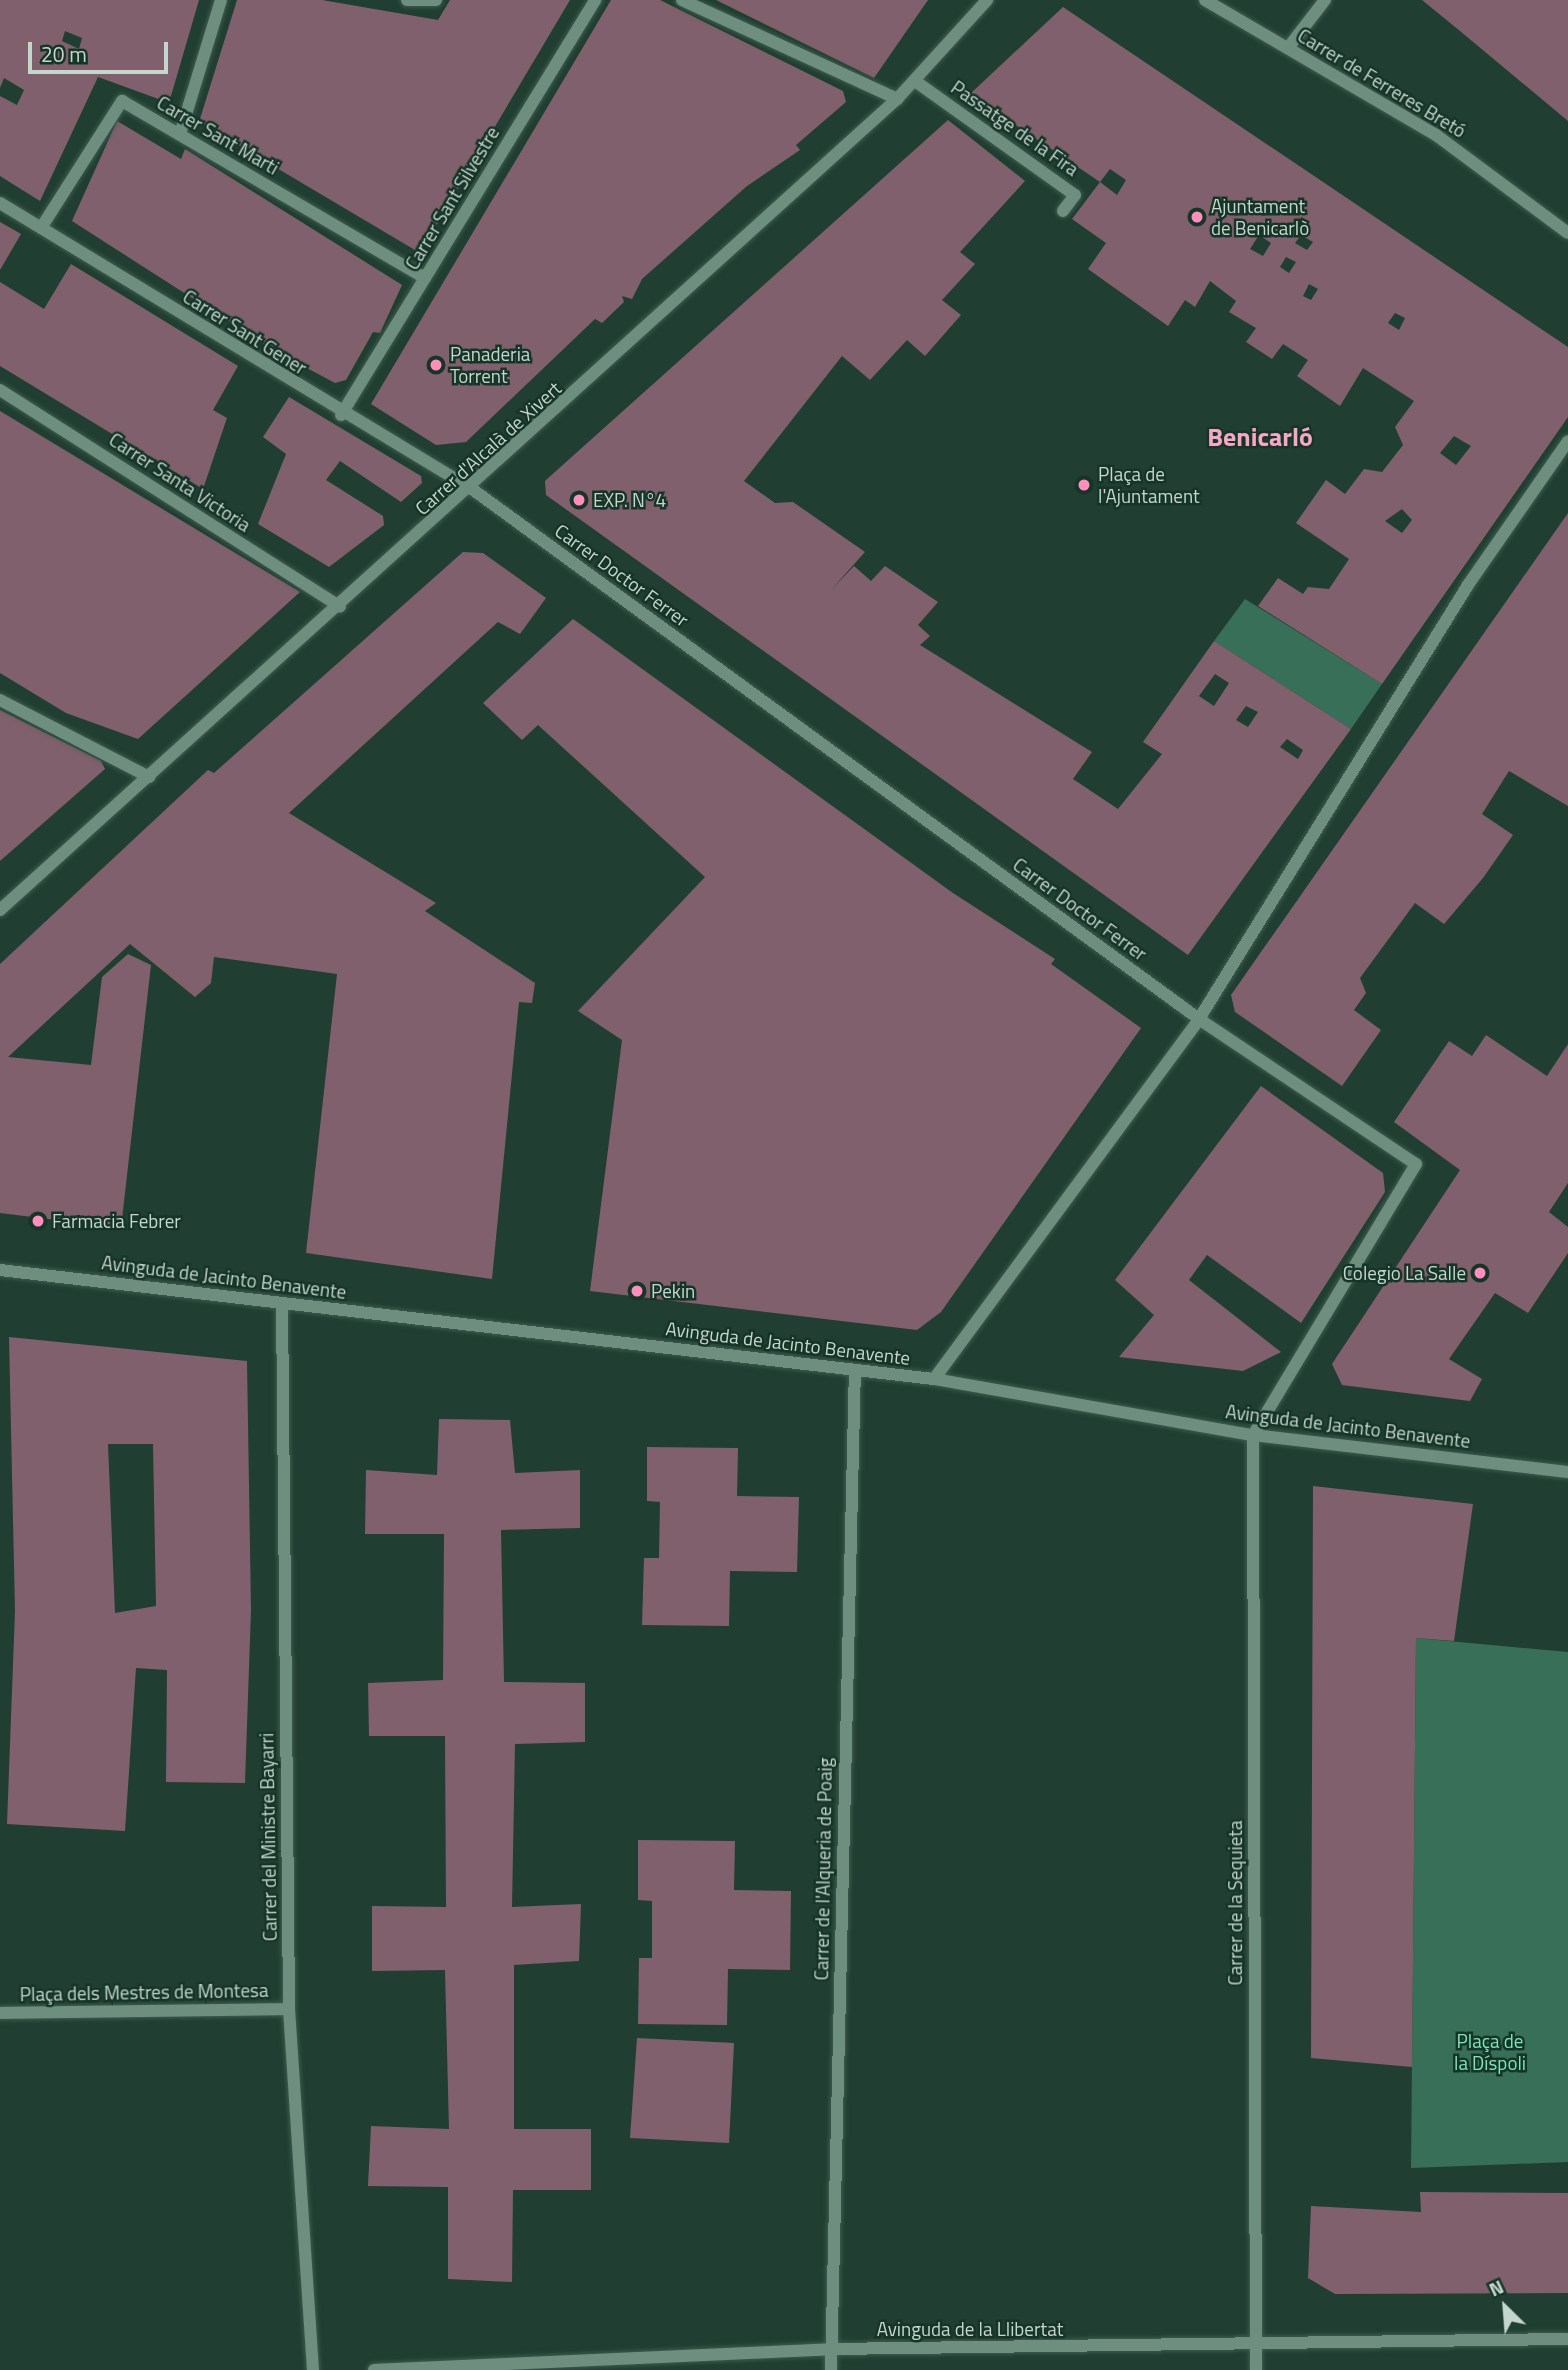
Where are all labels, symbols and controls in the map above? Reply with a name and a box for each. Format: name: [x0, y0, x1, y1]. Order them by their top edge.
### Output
street label: Carrer de Ferreres Bretó: [1294, 24, 1470, 142]
scale bar: [32, 28, 172, 72]
text: 20 m: [41, 38, 87, 70]
street label: Passatge de la Fira: [947, 76, 1083, 180]
street label: Carrer Sant Marti: [153, 91, 283, 179]
street label: Carrer Sant Silvestre: [400, 122, 504, 274]
place label: Ajuntament de Benicarlò: [1211, 195, 1309, 239]
marker: Ajuntament de Benicarlò: [1189, 209, 1205, 225]
street label: Carrer Sant Gener: [179, 285, 311, 379]
place label: Panaderia Torrent: [450, 343, 530, 387]
marker: Panaderia Torrent: [428, 357, 444, 373]
street label: Carrer d'Alcalà de Xivert: [410, 377, 566, 519]
district label: Benicarló: [1207, 421, 1313, 453]
street label: Carrer Santa Victoria: [105, 428, 255, 536]
place label: Plaça de l'Ajuntament: [1098, 463, 1200, 507]
marker: Plaça de l'Ajuntament: [1076, 477, 1092, 493]
place label: EXP. N°4: [593, 489, 666, 511]
marker: EXP. N°4: [571, 492, 587, 508]
street label: Carrer Doctor Ferrer: [551, 519, 693, 631]
street label: Carrer Doctor Ferrer: [1009, 853, 1151, 965]
place label: Farmacia Febrer: [52, 1210, 181, 1232]
marker: Farmacia Febrer: [30, 1213, 46, 1229]
street label: Avinguda de Jacinto Benavente: [100, 1251, 348, 1303]
place label: Colegio La Salle: [1343, 1262, 1466, 1284]
marker: Colegio La Salle: [1472, 1265, 1488, 1281]
place label: Pekin: [651, 1280, 695, 1302]
marker: Pekin: [629, 1283, 645, 1299]
street label: Avinguda de Jacinto Benavente: [664, 1317, 912, 1369]
street label: Avinguda de Jacinto Benavente: [1224, 1400, 1472, 1452]
street label: Carrer del Ministre Bayarri: [255, 1733, 281, 1941]
street label: Carrer de l'Alqueria de Poaig: [810, 1757, 836, 1981]
street label: Carrer de la Sequieta: [1224, 1821, 1246, 1985]
street label: Plaça dels Mestres de Montesa: [19, 1978, 269, 2006]
park label: Plaça de la Díspoli: [1454, 2030, 1526, 2074]
north arrow: [1470, 2272, 1540, 2342]
text: N: [1484, 2272, 1508, 2303]
street label: Avinguda de la Llibertat: [877, 2318, 1063, 2340]

